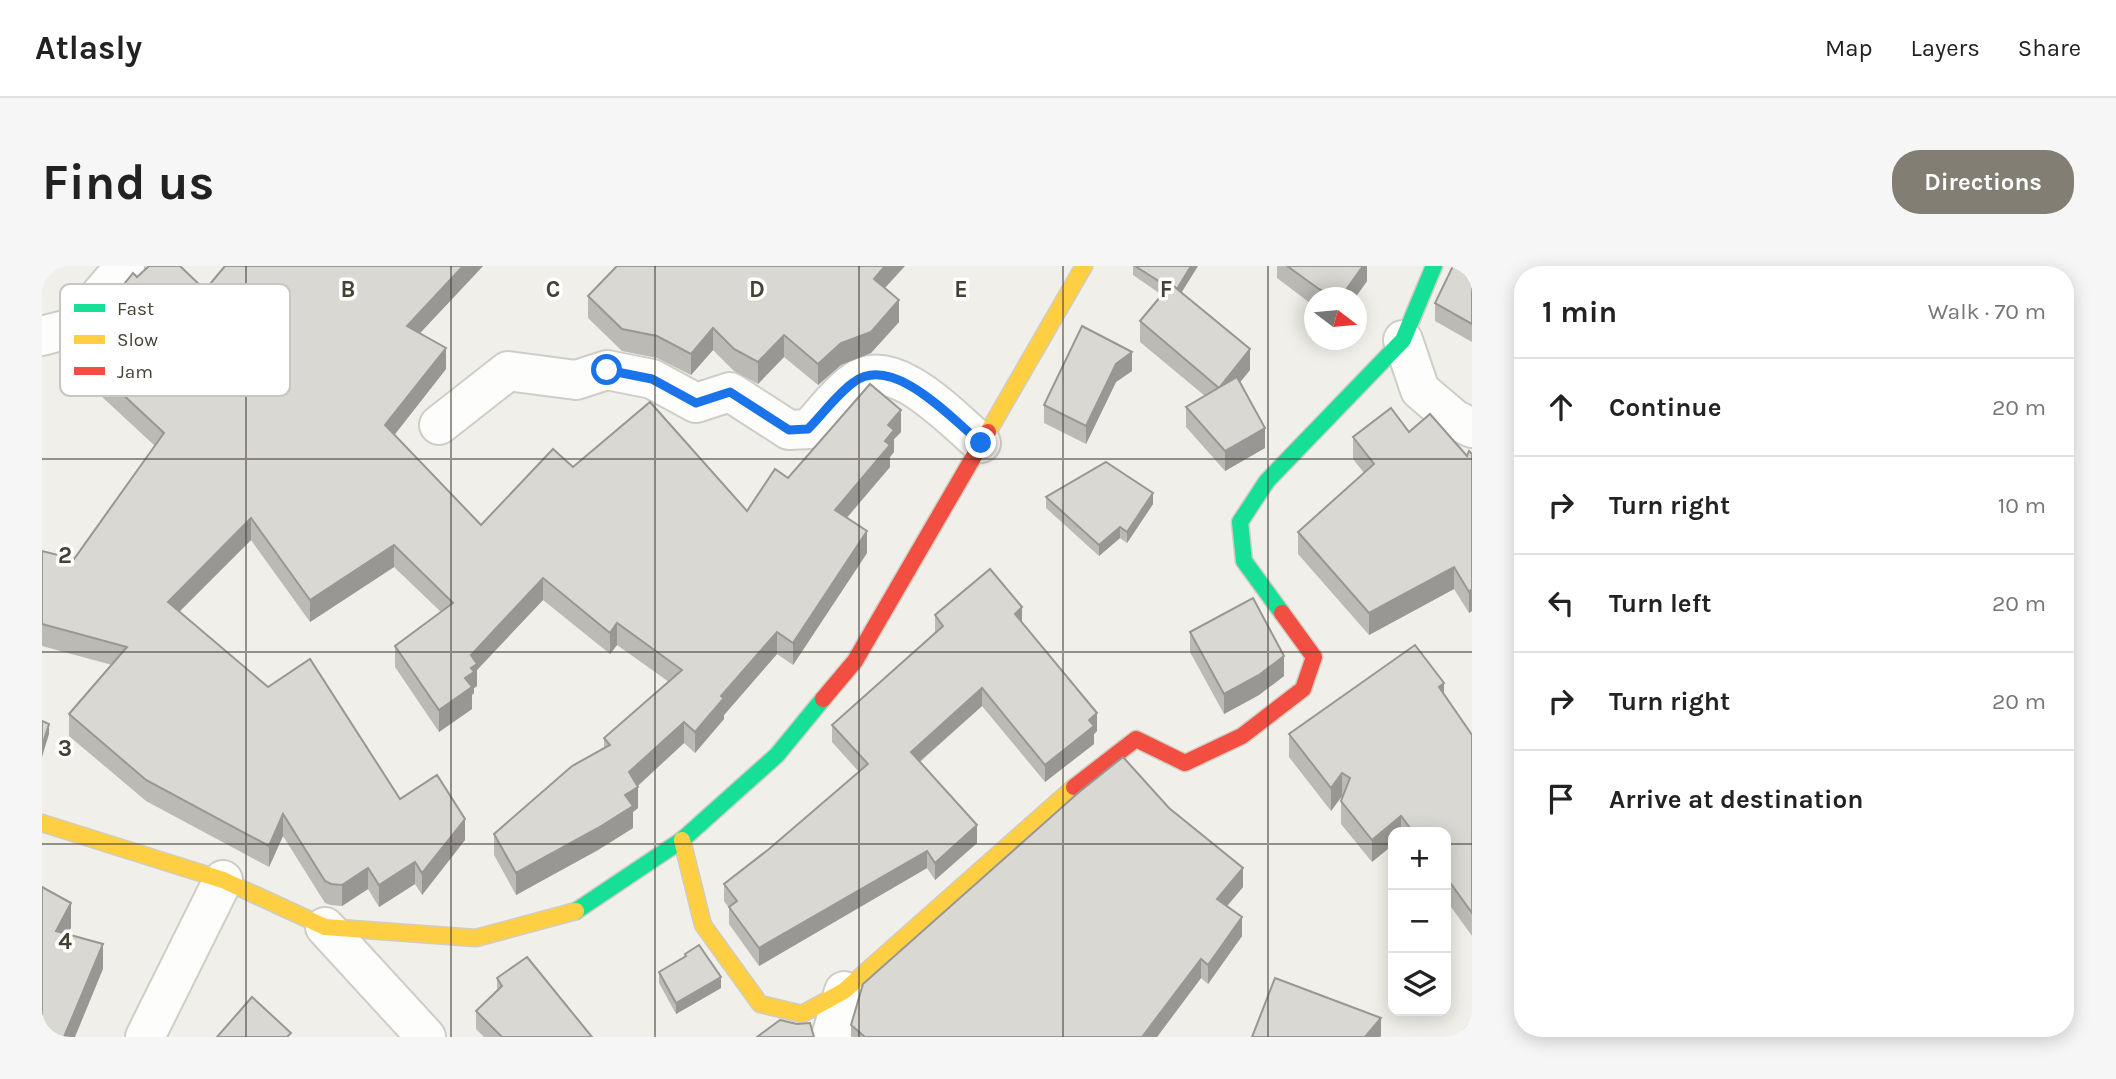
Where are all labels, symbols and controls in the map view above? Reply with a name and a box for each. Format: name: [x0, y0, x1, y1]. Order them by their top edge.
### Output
text: Atlasly: [35, 29, 142, 67]
text: Map: [1825, 34, 1873, 62]
text: Layers: [1911, 34, 1980, 62]
text: Share: [2018, 34, 2081, 62]
button: Directions: [1892, 150, 2074, 214]
text: Find us: [42, 154, 214, 211]
text: B: [341, 276, 355, 303]
text: C: [546, 276, 560, 303]
text: D: [749, 276, 765, 303]
text: E: [954, 276, 968, 303]
text: F: [1160, 276, 1172, 303]
legend: [60, 284, 290, 396]
north arrow: [1304, 287, 1367, 350]
text: 1 min: [1542, 294, 1617, 330]
text: Fast: [117, 298, 154, 320]
text: Walk · 70 m: [1928, 298, 2046, 325]
text: Slow: [117, 329, 158, 351]
route start: [591, 354, 622, 385]
text: Jam: [117, 361, 153, 383]
icon: ahead: [1542, 388, 1580, 426]
text: Continue: [1609, 392, 1721, 423]
text: 20 m: [1992, 394, 2046, 421]
route end: [965, 427, 996, 458]
icon: right: [1542, 486, 1580, 524]
text: Turn right: [1609, 490, 1730, 521]
text: 10 m: [1998, 492, 2046, 519]
text: 2: [58, 542, 72, 569]
icon: left: [1542, 584, 1580, 622]
text: Turn left: [1609, 588, 1711, 619]
text: 20 m: [1992, 590, 2046, 617]
icon: right: [1542, 682, 1580, 720]
text: Turn right: [1609, 686, 1730, 717]
text: 20 m: [1992, 688, 2046, 715]
text: 3: [58, 735, 72, 762]
icon: arrive: [1542, 780, 1580, 818]
text: Arrive at destination: [1609, 784, 1863, 815]
map controls: [1388, 827, 1451, 1016]
button: +: [1388, 827, 1451, 890]
button: −: [1388, 890, 1451, 953]
text: 4: [58, 928, 72, 955]
button: layers: [1388, 953, 1451, 1016]

